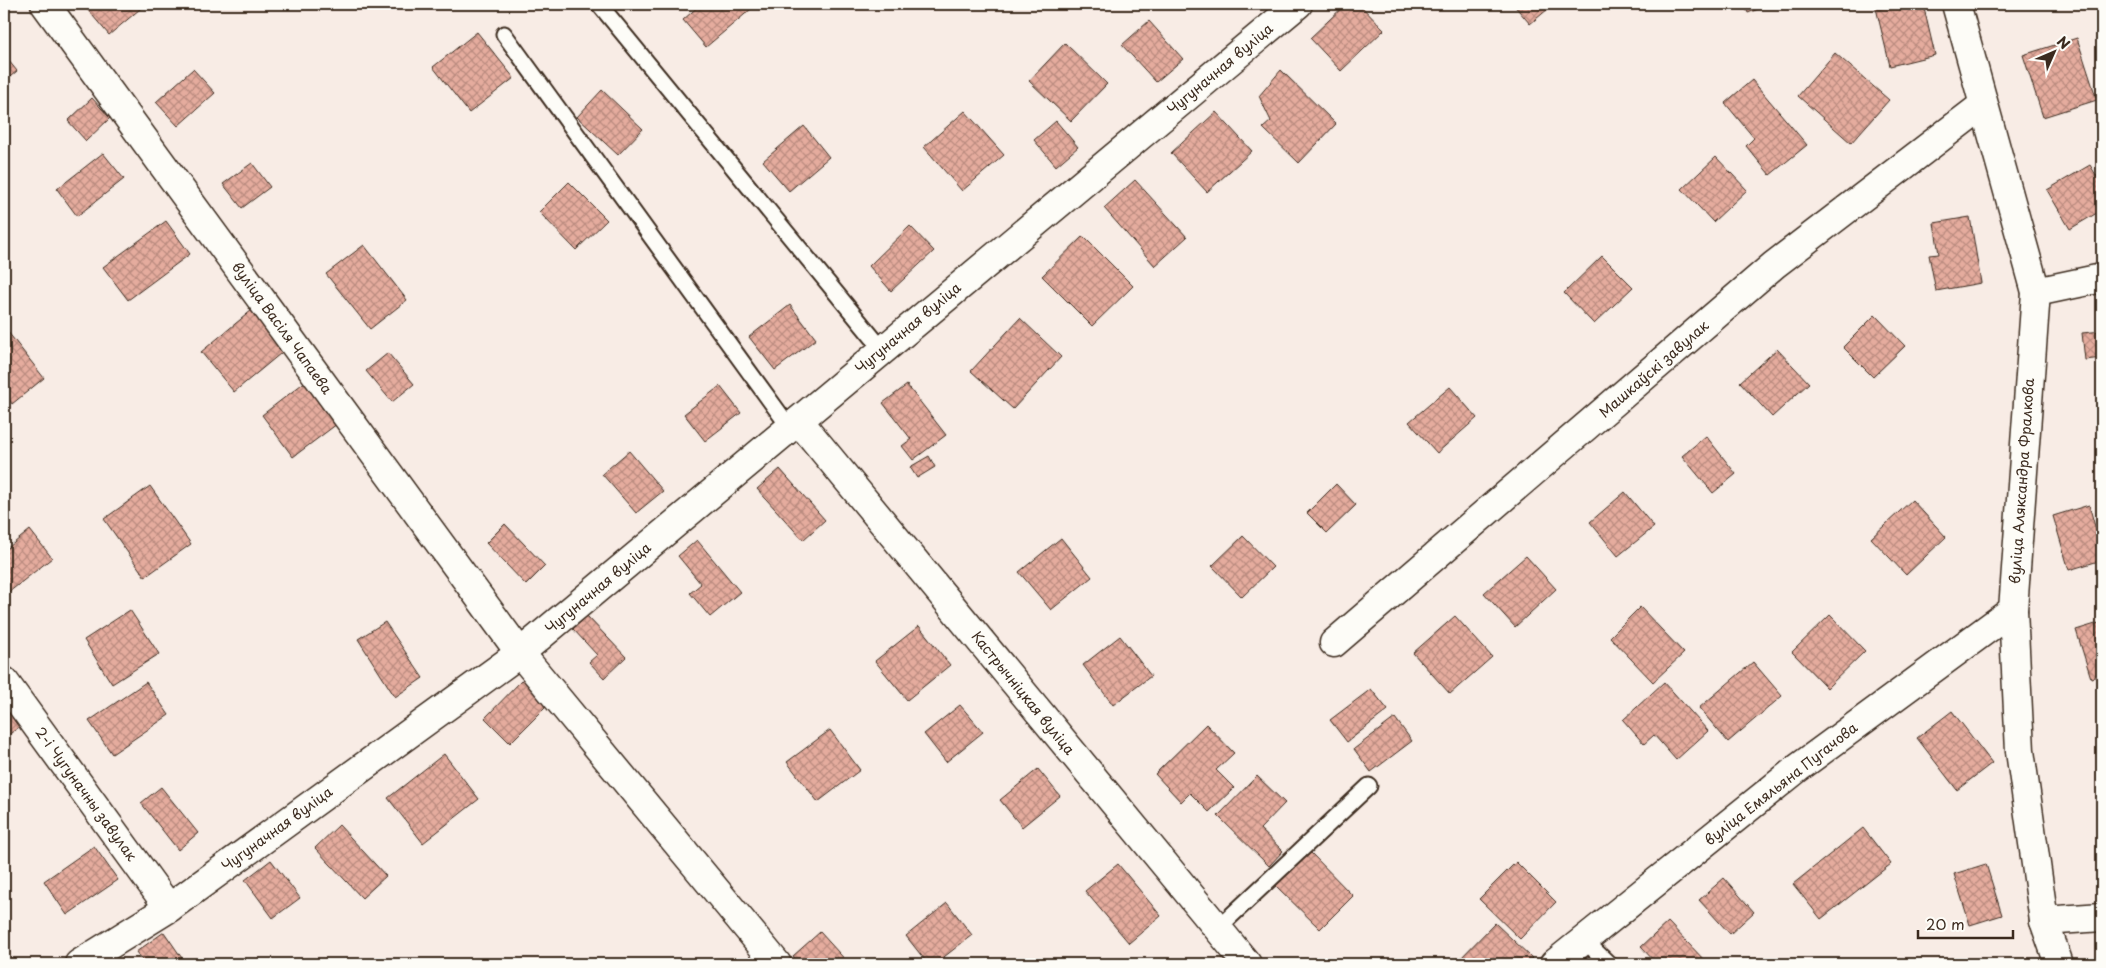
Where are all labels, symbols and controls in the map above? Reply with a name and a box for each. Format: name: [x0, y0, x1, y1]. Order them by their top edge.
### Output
street label: Чугуначная вуліца: [1162, 18, 1278, 119]
north arrow: [2028, 28, 2078, 78]
text: N: [2052, 31, 2075, 54]
street label: вуліца Васіля Чапаева: [227, 257, 338, 398]
street label: Чугуначная вуліца: [850, 277, 966, 378]
street label: Машкаўскі завулак: [1594, 315, 1714, 422]
street label: вуліца Аляксандра Фралкова: [2004, 377, 2039, 585]
street label: Чугуначная вуліца: [540, 537, 656, 638]
street label: Кастрычніцкая вуліца: [967, 626, 1080, 759]
street label: вуліца Емяльяна Пугачова: [1700, 717, 1862, 850]
street label: 2-і Чугуначны завулак: [31, 722, 143, 866]
street label: Чугуначная вуліца: [217, 781, 337, 876]
scale bar: [1918, 908, 2014, 940]
text: 20 m: [1926, 912, 1965, 935]

